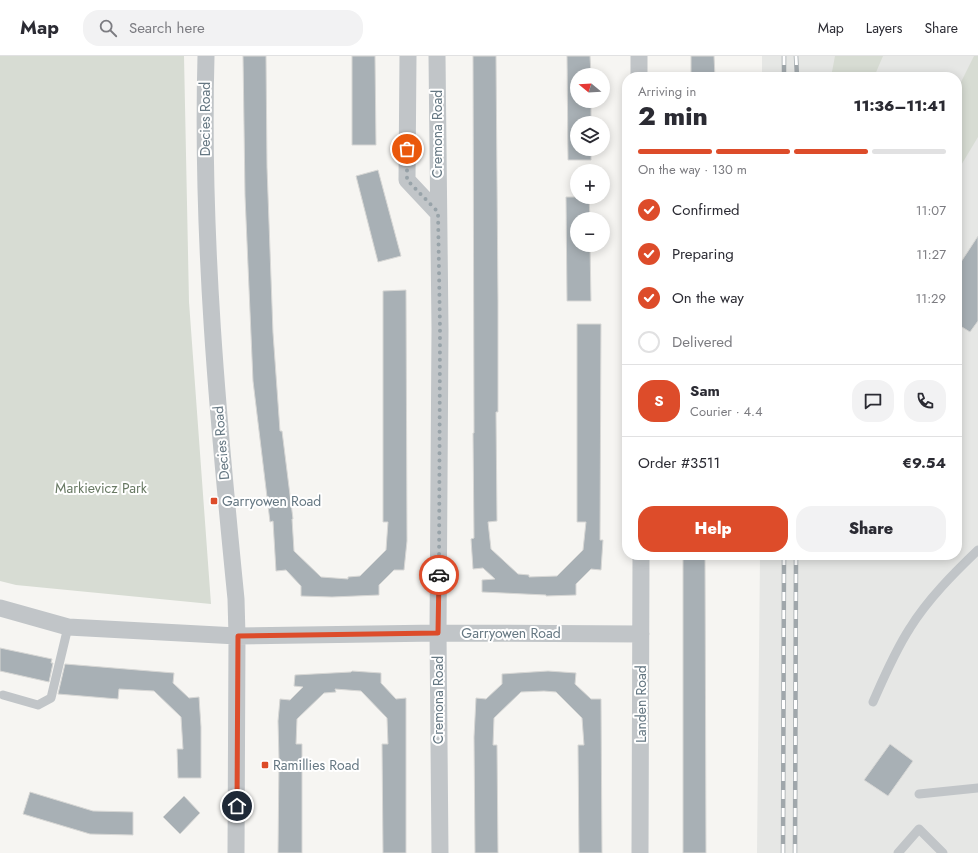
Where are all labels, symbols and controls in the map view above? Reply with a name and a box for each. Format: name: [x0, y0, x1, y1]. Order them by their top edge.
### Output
search box: [83, 10, 363, 46]
text: Map: [20, 14, 59, 41]
icon: search: [97, 17, 119, 39]
text: Search here: [129, 17, 205, 39]
text: Map: [818, 18, 844, 38]
text: Layers: [866, 18, 902, 38]
text: Share: [924, 18, 958, 38]
north arrow: [570, 68, 610, 108]
map controls: [570, 68, 610, 252]
street label: Decies Road: [195, 82, 215, 156]
text: Arriving in: [638, 82, 696, 101]
street label: Cremona Road: [427, 90, 447, 178]
text: 11:36–11:41: [854, 95, 946, 117]
text: 2 min: [638, 97, 708, 135]
button: layers: [570, 116, 610, 156]
pin: [390, 132, 424, 166]
icon: bag: [396, 138, 418, 160]
text: On the way · 130 m: [638, 160, 747, 179]
button: +: [570, 164, 610, 204]
icon: check: [638, 199, 660, 221]
text: Confirmed: [672, 199, 740, 221]
text: 11:07: [916, 201, 946, 220]
button: −: [570, 212, 610, 252]
icon: check: [638, 243, 660, 265]
text: Preparing: [672, 243, 734, 265]
text: 11:27: [916, 245, 946, 264]
icon: check: [638, 287, 660, 309]
text: On the way: [672, 287, 744, 309]
text: 11:29: [916, 289, 946, 308]
text: Delivered: [672, 331, 733, 353]
text: Sam: [690, 380, 720, 402]
button: chat: [852, 380, 894, 422]
button: phone: [904, 380, 946, 422]
text: S: [654, 390, 664, 412]
text: Courier · 4.4: [690, 402, 763, 421]
street label: Decies Road: [208, 405, 234, 481]
text: Order #3511: [638, 452, 720, 474]
text: €9.54: [902, 452, 946, 474]
park label: Markievicz Park: [55, 478, 148, 498]
place label: Garryowen Road: [222, 491, 321, 511]
marker: Garryowen Road: [209, 496, 219, 506]
button: Help: [638, 506, 788, 552]
button: Share: [796, 506, 946, 552]
courier: [419, 555, 459, 595]
icon: car: [428, 564, 450, 586]
street label: Garryowen Road: [461, 623, 561, 643]
street label: Cremona Road: [428, 656, 448, 744]
street label: Landen Road: [631, 665, 651, 743]
place label: Ramillies Road: [273, 755, 359, 775]
marker: Ramillies Road: [260, 760, 270, 770]
pin: [220, 789, 254, 823]
icon: home: [226, 795, 248, 817]

